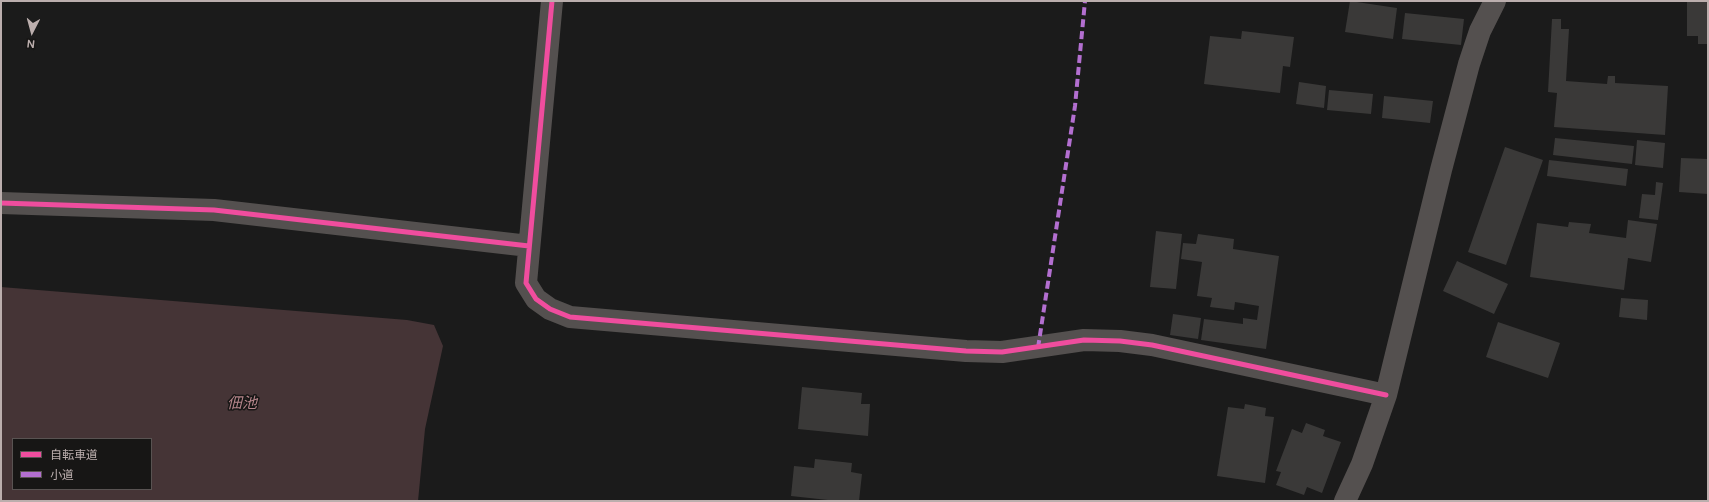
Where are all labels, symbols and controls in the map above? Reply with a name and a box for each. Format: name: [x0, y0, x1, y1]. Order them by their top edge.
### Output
north arrow: [12, 12, 52, 52]
text: N: [26, 37, 35, 51]
water label: 佃池: [227, 395, 257, 413]
legend: [12, 438, 152, 490]
text: 自転車道: [50, 447, 98, 463]
text: 小道: [50, 467, 74, 483]

